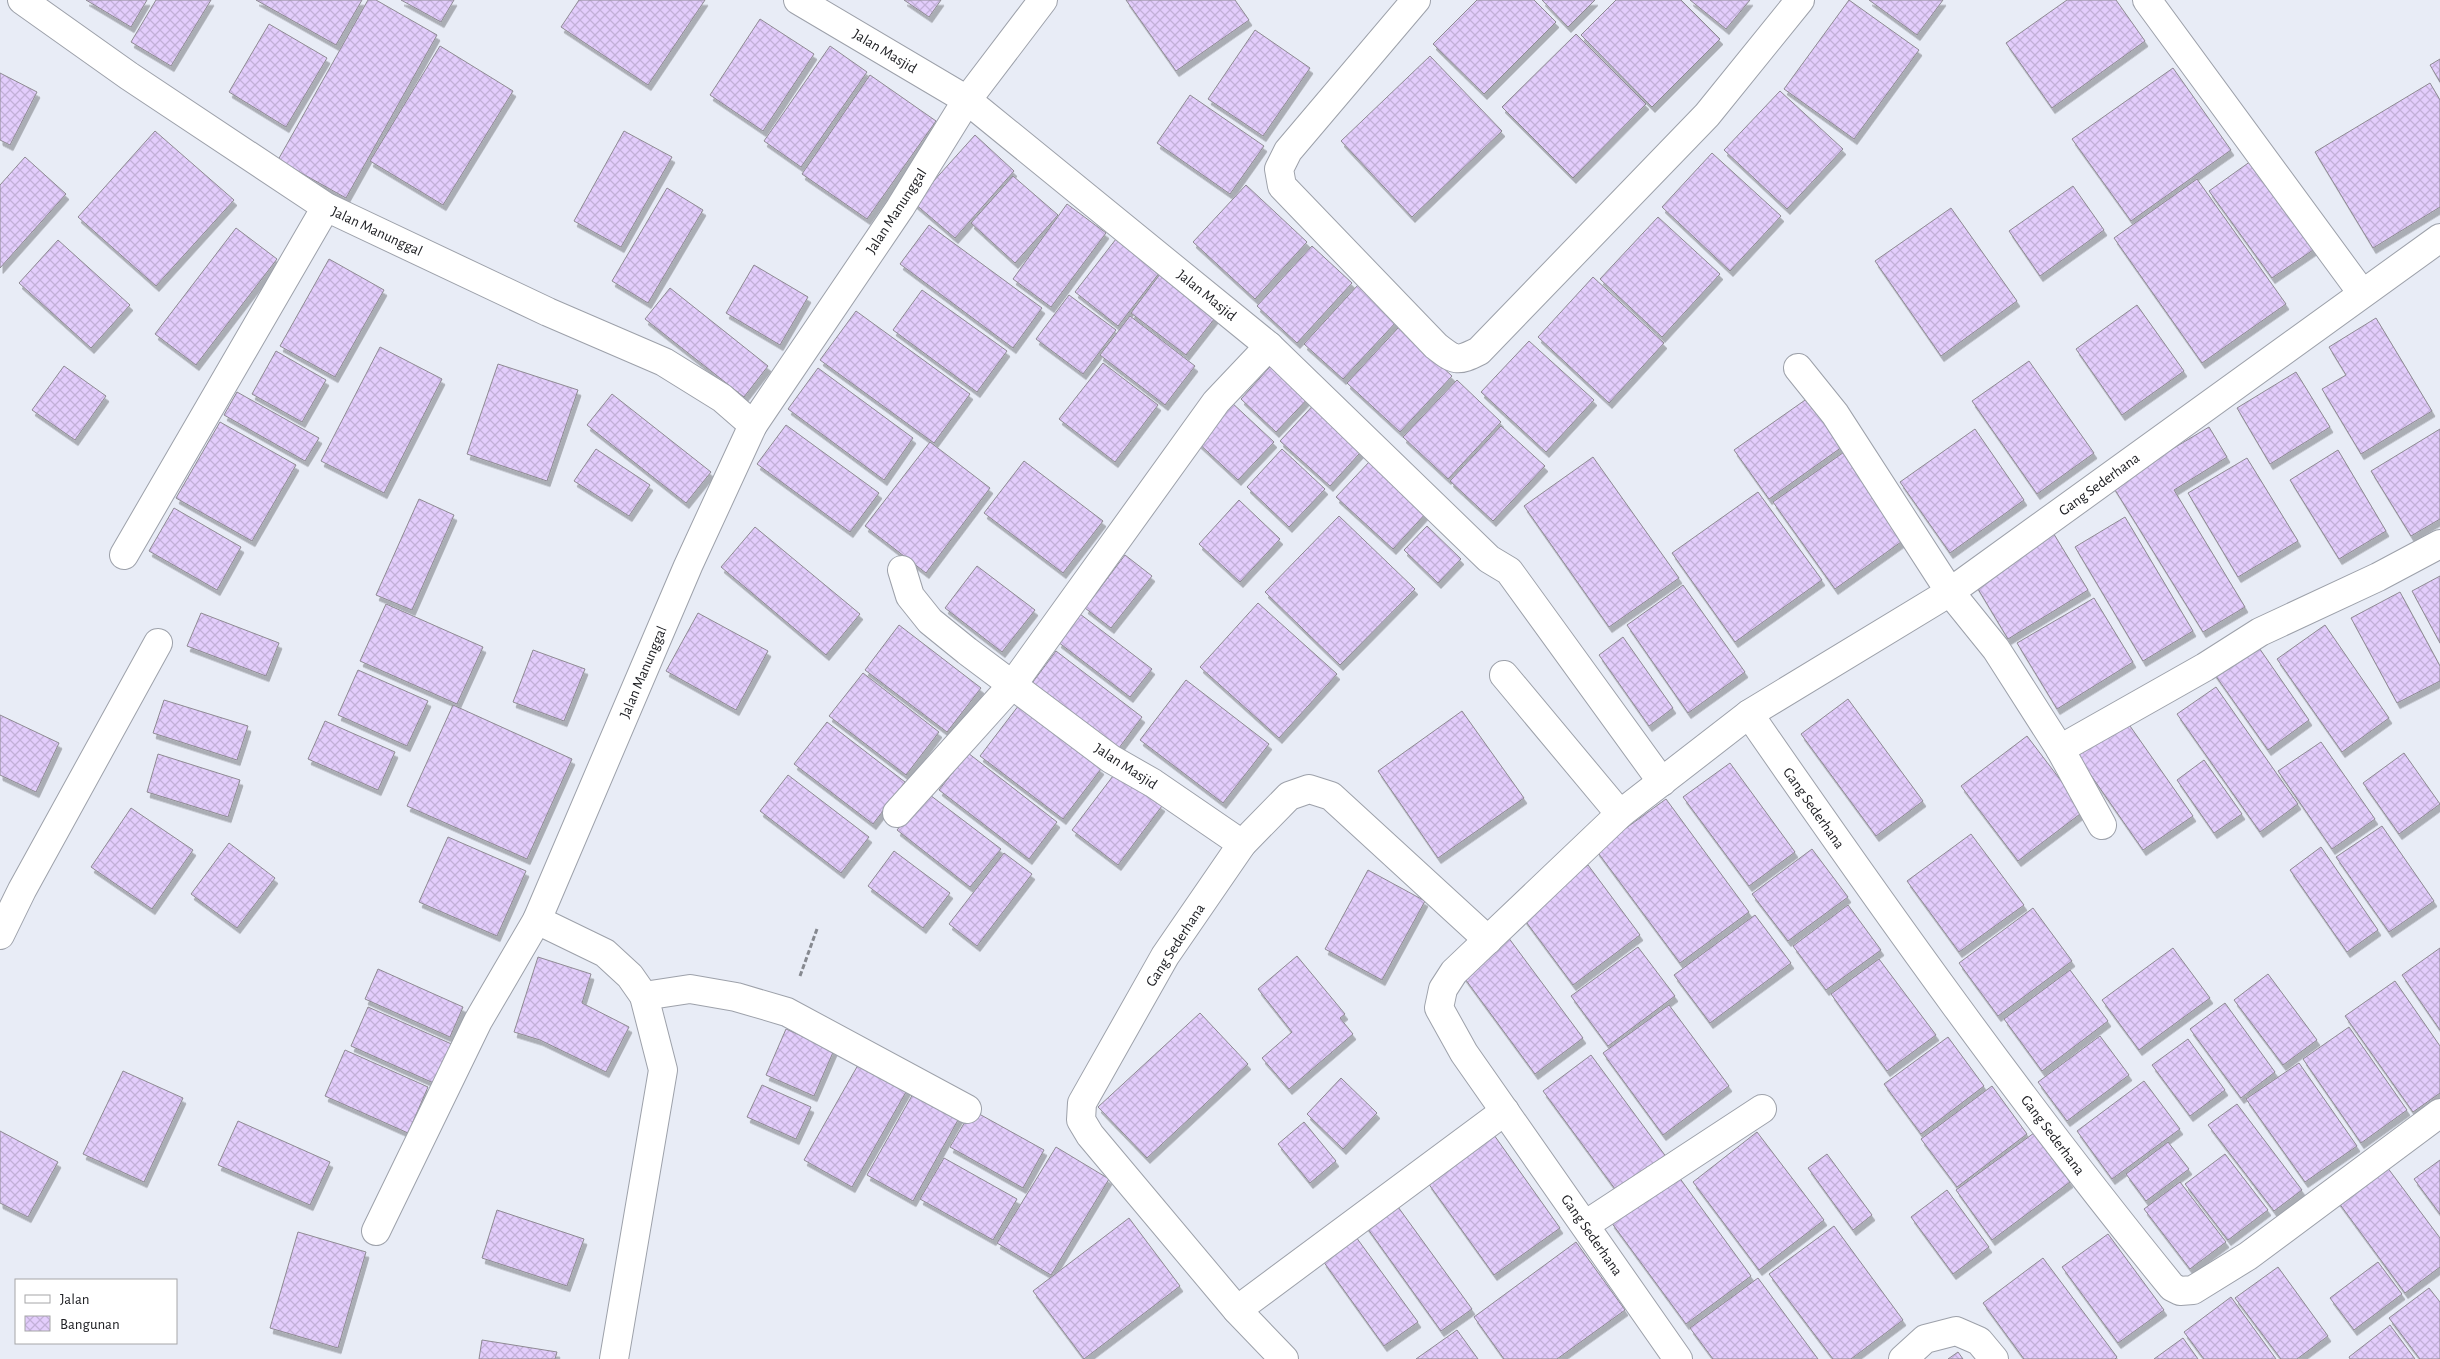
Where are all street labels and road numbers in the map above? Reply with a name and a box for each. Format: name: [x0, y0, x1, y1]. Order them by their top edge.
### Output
street label: Jalan Masjid: [850, 27, 919, 76]
street label: Jalan Manunggal: [863, 166, 930, 257]
street label: Jalan Manunggal: [329, 204, 425, 259]
street label: Jalan Masjid: [1174, 267, 1239, 324]
street label: Gang Sederhana: [2056, 450, 2142, 519]
street label: Jalan Manunggal: [617, 624, 670, 720]
street label: Jalan Masjid: [1092, 741, 1160, 792]
street label: Gang Sederhana: [1780, 765, 1847, 852]
street label: Gang Sederhana: [1143, 901, 1208, 989]
street label: Gang Sederhana: [2018, 1093, 2087, 1178]
street label: Gang Sederhana: [1558, 1192, 1625, 1279]

